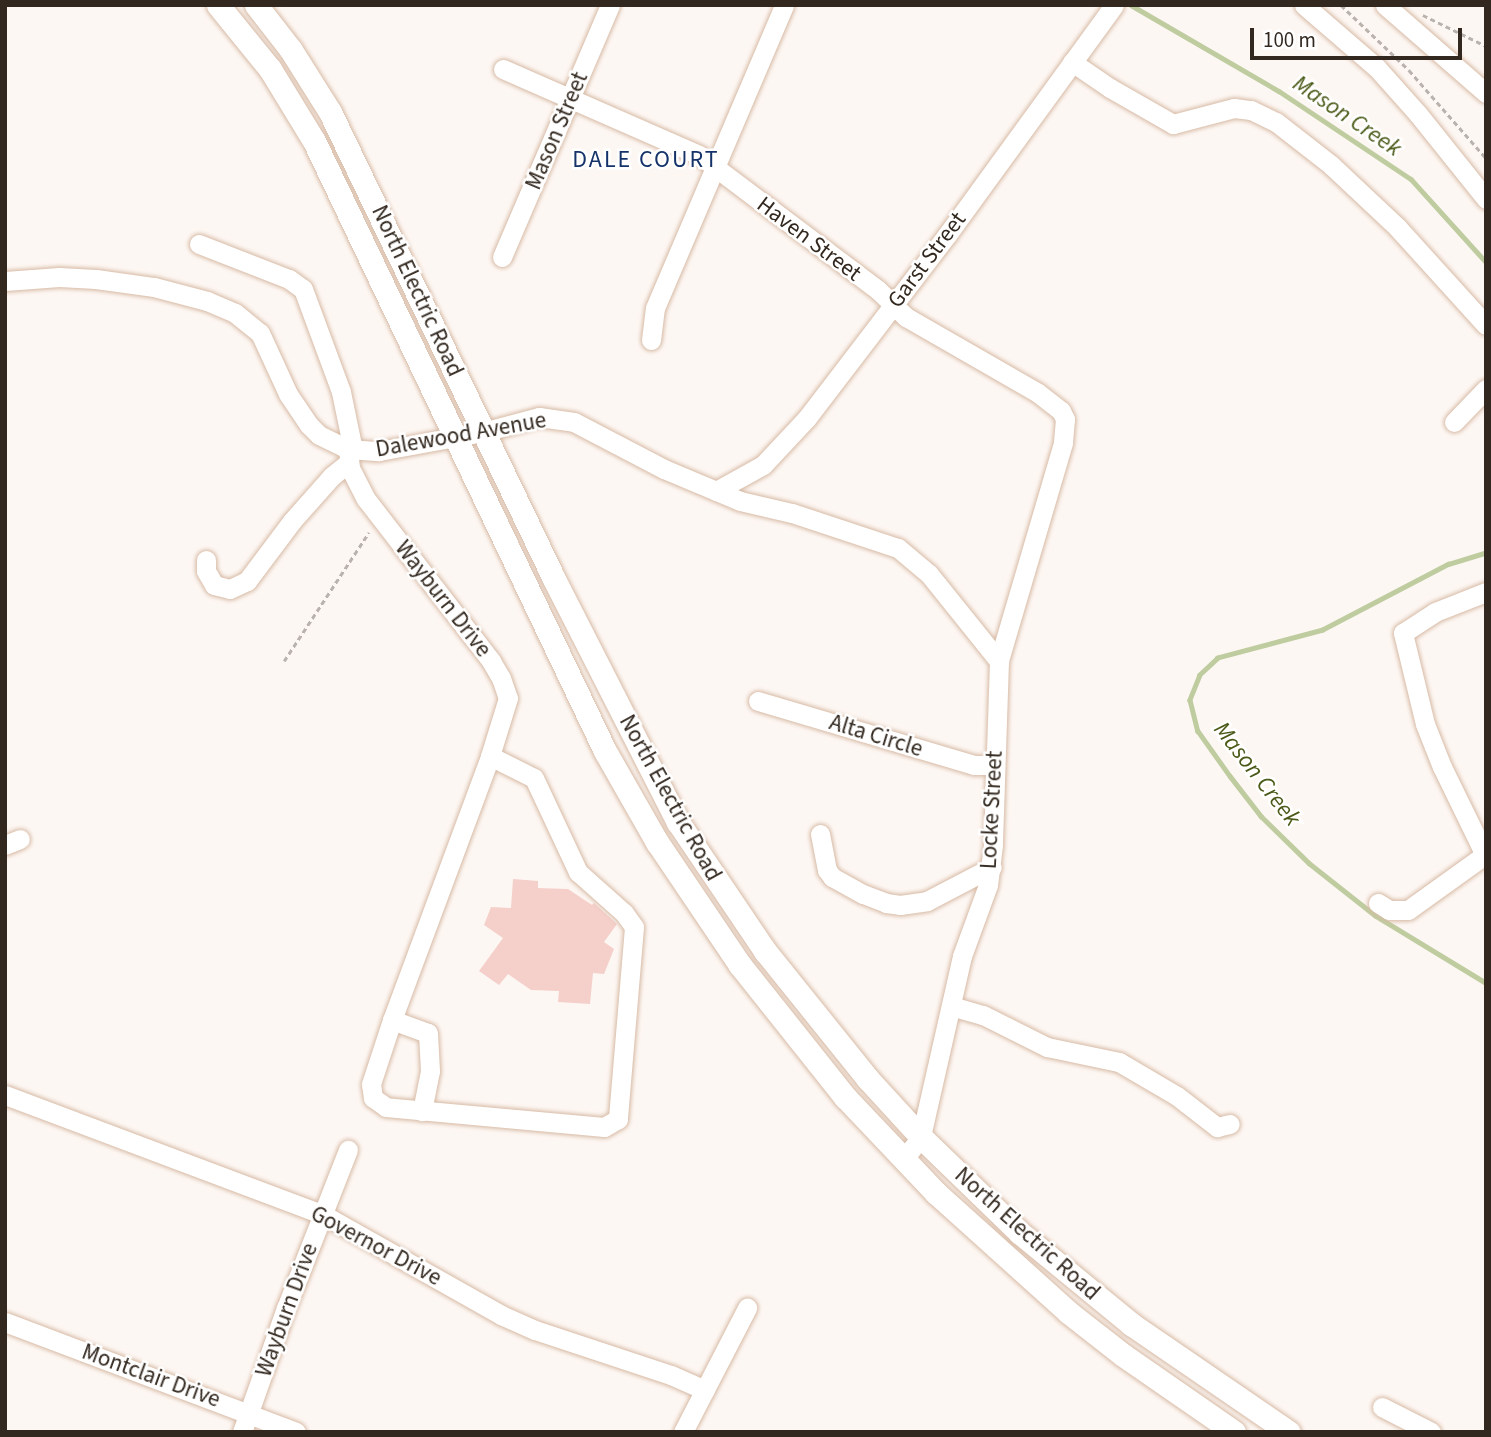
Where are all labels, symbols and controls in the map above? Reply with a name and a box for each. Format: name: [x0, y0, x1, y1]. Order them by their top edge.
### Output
scale bar: [1253, 14, 1465, 58]
text: 100 m: [1263, 25, 1316, 55]
street label: Mason Street: [520, 68, 594, 194]
water label: Mason Creek: [1287, 69, 1407, 163]
district label: DALE COURT: [574, 146, 718, 174]
street label: Haven Street: [751, 191, 867, 287]
street label: North Electric Road: [365, 201, 469, 381]
street label: Garst Street: [882, 207, 972, 313]
street label: Dalewood Avenue: [374, 406, 548, 464]
street label: Wayburn Drive: [389, 535, 497, 663]
street label: Alta Circle: [826, 709, 926, 763]
street label: North Electric Road: [613, 710, 727, 886]
water label: Mason Creek: [1207, 716, 1307, 832]
street label: Locke Street: [975, 750, 1009, 870]
street label: North Electric Road: [949, 1162, 1105, 1306]
street label: Governor Drive: [306, 1200, 446, 1292]
street label: Wayburn Drive: [250, 1239, 324, 1381]
street label: Montclair Drive: [78, 1338, 224, 1414]

